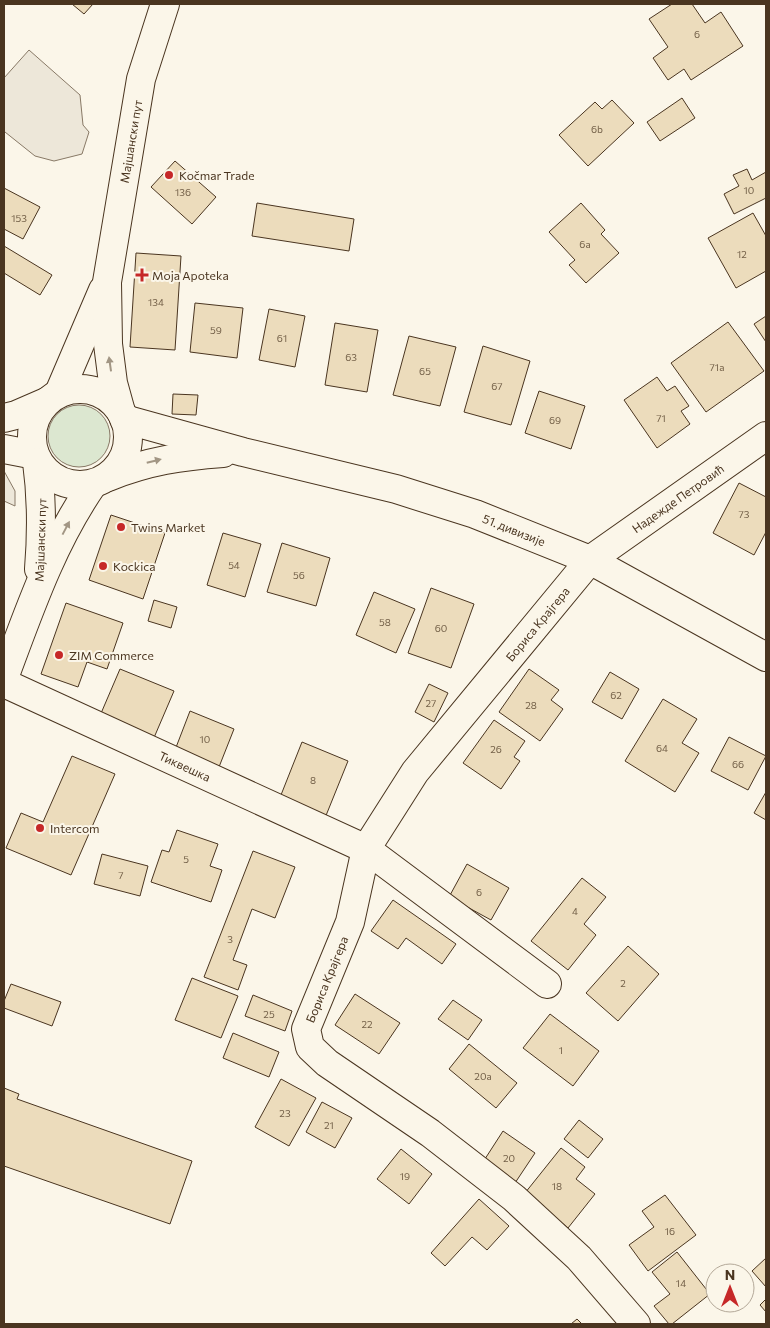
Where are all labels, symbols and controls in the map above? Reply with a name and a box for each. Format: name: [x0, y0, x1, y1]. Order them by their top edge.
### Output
house number: 6: [694, 28, 700, 40]
street label: Мајшански пут: [117, 98, 144, 184]
house number: 6b: [591, 123, 603, 135]
place label: Kočmar Trade: [179, 168, 254, 182]
marker: Kočmar Trade: [163, 169, 175, 181]
house number: 10: [744, 184, 754, 196]
house number: 136: [175, 186, 191, 198]
house number: 153: [11, 212, 27, 224]
house number: 6a: [579, 238, 591, 250]
house number: 12: [737, 248, 747, 260]
place label: Moja Apoteka: [152, 268, 229, 282]
marker: Moja Apoteka: [136, 269, 148, 281]
house number: 134: [148, 296, 164, 308]
house number: 59: [210, 324, 222, 336]
house number: 61: [277, 332, 287, 344]
house number: 63: [345, 351, 357, 363]
one-way arrow: [106, 356, 114, 372]
house number: 71a: [710, 361, 724, 373]
house number: 65: [419, 365, 431, 377]
house number: 67: [491, 380, 503, 392]
house number: 71: [656, 412, 666, 424]
house number: 69: [549, 414, 561, 426]
one-way arrow: [147, 457, 162, 465]
street label: Надежде Петровић: [629, 461, 726, 535]
street label: Мајшански пут: [32, 497, 48, 582]
house number: 73: [739, 508, 750, 520]
street label: 51. дивизије: [481, 511, 548, 549]
one-way arrow: [62, 520, 70, 535]
place label: Twins Market: [131, 520, 205, 534]
marker: Twins Market: [115, 521, 127, 533]
place label: Kockica: [113, 559, 156, 573]
house number: 54: [228, 559, 240, 571]
marker: Kockica: [97, 560, 109, 572]
house number: 56: [293, 569, 305, 581]
street label: Бориса Крајгера: [503, 584, 572, 664]
house number: 58: [379, 616, 391, 628]
house number: 60: [435, 622, 447, 634]
place label: ZIM Commerce: [69, 648, 154, 662]
marker: ZIM Commerce: [53, 649, 65, 661]
house number: 62: [610, 689, 622, 701]
house number: 27: [426, 697, 436, 709]
house number: 28: [525, 699, 537, 711]
house number: 10: [200, 733, 210, 745]
house number: 64: [656, 742, 668, 754]
house number: 26: [490, 743, 502, 755]
street label: Тиквешка: [157, 748, 213, 784]
house number: 66: [732, 758, 744, 770]
house number: 8: [310, 774, 316, 786]
place label: Intercom: [50, 821, 100, 835]
marker: Intercom: [34, 822, 46, 834]
house number: 5: [183, 853, 189, 865]
house number: 7: [118, 869, 124, 881]
house number: 6: [476, 886, 482, 898]
house number: 4: [572, 905, 578, 917]
house number: 3: [227, 933, 233, 945]
street label: Бориса Крајгера: [302, 934, 350, 1025]
house number: 2: [620, 977, 626, 989]
house number: 25: [263, 1008, 275, 1020]
house number: 22: [361, 1018, 373, 1030]
house number: 1: [559, 1044, 563, 1056]
house number: 20a: [474, 1070, 492, 1082]
house number: 23: [279, 1107, 291, 1119]
house number: 21: [324, 1119, 334, 1131]
house number: 20: [503, 1152, 515, 1164]
house number: 19: [400, 1170, 410, 1182]
house number: 18: [552, 1180, 562, 1192]
house number: 16: [665, 1225, 675, 1237]
north arrow: [705, 1263, 755, 1313]
text: N: [725, 1266, 735, 1283]
house number: 14: [676, 1277, 686, 1289]

